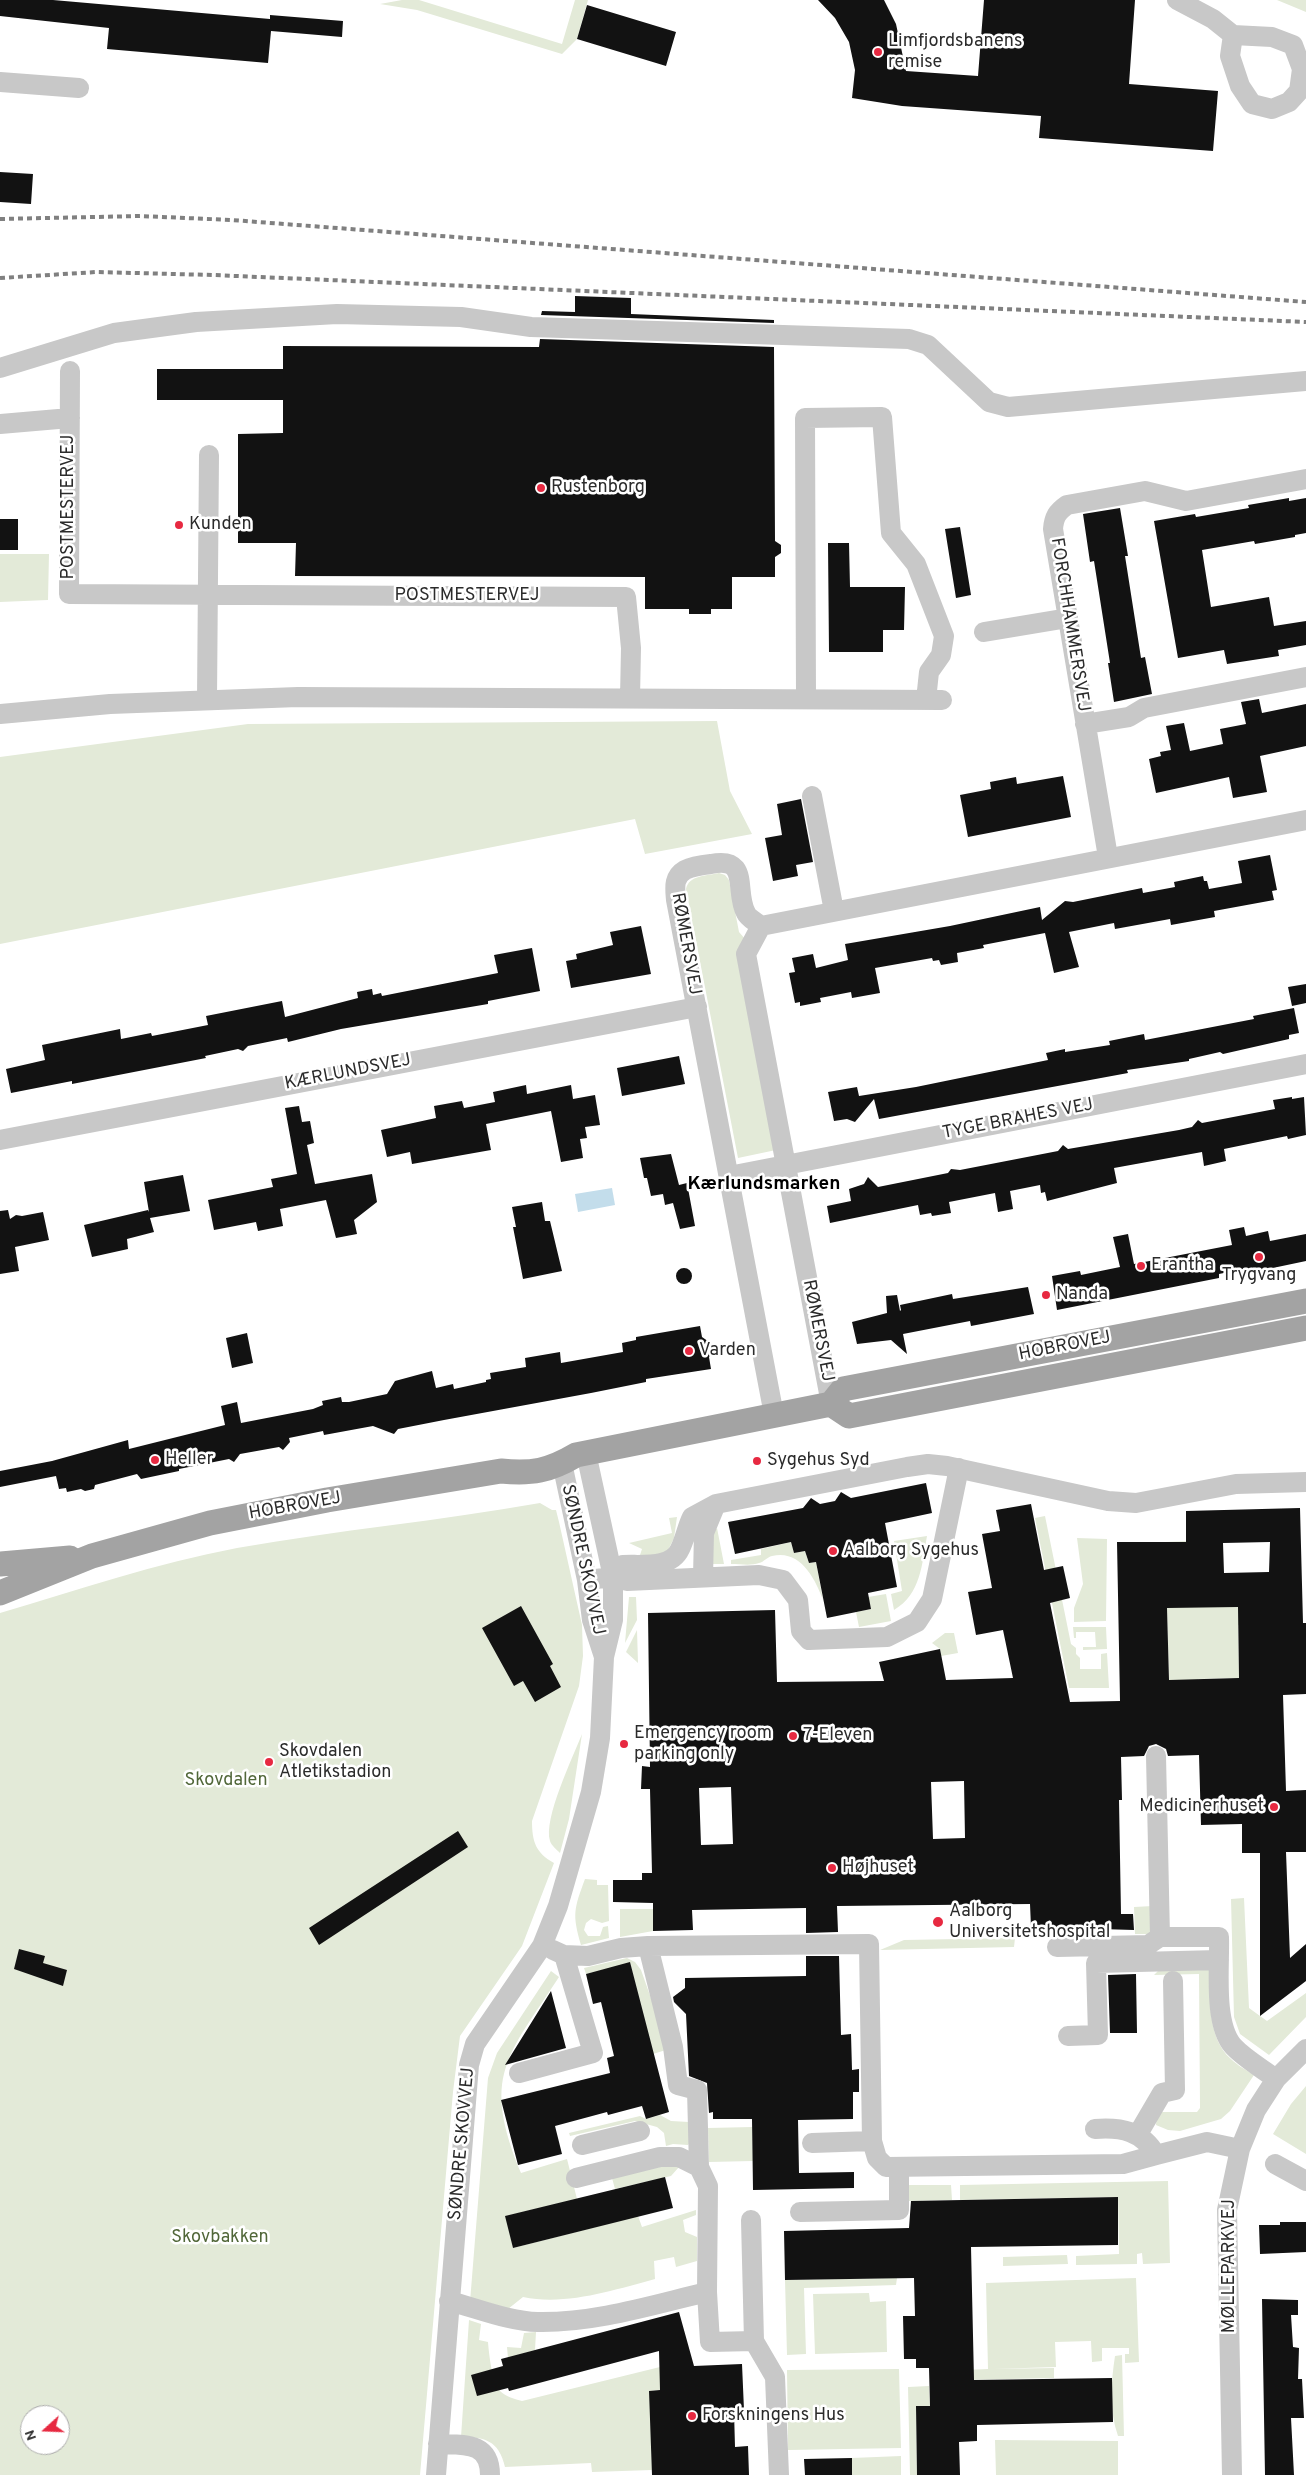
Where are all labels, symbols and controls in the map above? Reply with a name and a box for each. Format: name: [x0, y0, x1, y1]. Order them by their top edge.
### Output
place label: Limfjordsbanens remise: [888, 31, 1022, 74]
marker: Limfjordsbanens remise: [872, 46, 884, 58]
street label: POSTMESTERVEJ: [58, 434, 80, 580]
place label: Rustenborg: [551, 477, 645, 499]
marker: Rustenborg: [535, 482, 547, 494]
place label: Kunden: [189, 514, 252, 536]
marker: Kunden: [173, 519, 185, 531]
street label: FORCHHAMMERSVEJ: [1045, 536, 1093, 714]
street label: POSTMESTERVEJ: [394, 585, 540, 607]
street label: RØMERSVEJ: [665, 891, 705, 997]
street label: KÆRLUNDSVEJ: [283, 1050, 413, 1096]
street label: TYGE BRAHES VEJ: [941, 1095, 1095, 1145]
district label: Kærlundsmarken: [688, 1174, 840, 1196]
marker: Trygvang: [1253, 1251, 1265, 1263]
place label: Erantha: [1151, 1255, 1214, 1277]
marker: Erantha: [1135, 1260, 1147, 1272]
place label: Trygvang: [1222, 1265, 1296, 1287]
street label: RØMERSVEJ: [797, 1278, 837, 1384]
place label: Nanda: [1056, 1284, 1108, 1306]
marker: Nanda: [1040, 1289, 1052, 1301]
street label: HOBROVEJ: [1017, 1327, 1113, 1367]
place label: Varden: [699, 1340, 756, 1362]
marker: Varden: [683, 1345, 695, 1357]
place label: Heller: [165, 1449, 214, 1471]
place label: Sygehus Syd: [767, 1450, 869, 1472]
marker: Heller: [149, 1454, 161, 1466]
marker: Sygehus Syd: [751, 1455, 763, 1467]
street label: SØNDRE SKOVVEJ: [555, 1483, 609, 1637]
street label: HOBROVEJ: [247, 1488, 343, 1526]
place label: Aalborg Sygehus: [843, 1540, 979, 1562]
marker: Aalborg Sygehus: [827, 1545, 839, 1557]
place label: Emergency room parking only: [634, 1723, 772, 1766]
place label: 7-Eleven: [803, 1725, 872, 1747]
marker: 7-Eleven: [787, 1730, 799, 1742]
marker: Emergency room parking only: [618, 1738, 630, 1750]
place label: Skovdalen Atletikstadion: [279, 1741, 391, 1784]
marker: Skovdalen Atletikstadion: [263, 1756, 275, 1768]
park label: Skovdalen: [184, 1770, 268, 1792]
place label: Medicinerhuset: [1139, 1796, 1264, 1818]
marker: Medicinerhuset: [1268, 1801, 1280, 1813]
place label: Højhuset: [842, 1857, 914, 1879]
marker: Højhuset: [826, 1862, 838, 1874]
place label: Aalborg Universitetshospital: [949, 1901, 1110, 1944]
marker: Aalborg Universitetshospital: [931, 1915, 945, 1929]
street label: SØNDRE SKOVVEJ: [446, 2067, 480, 2221]
street label: MØLLEPARKVEJ: [1219, 2199, 1241, 2333]
park label: Skovbakken: [171, 2227, 269, 2249]
north arrow: [20, 2405, 70, 2455]
place label: Forskningens Hus: [702, 2405, 845, 2427]
marker: Forskningens Hus: [686, 2410, 698, 2422]
text: N: [22, 2427, 41, 2443]

